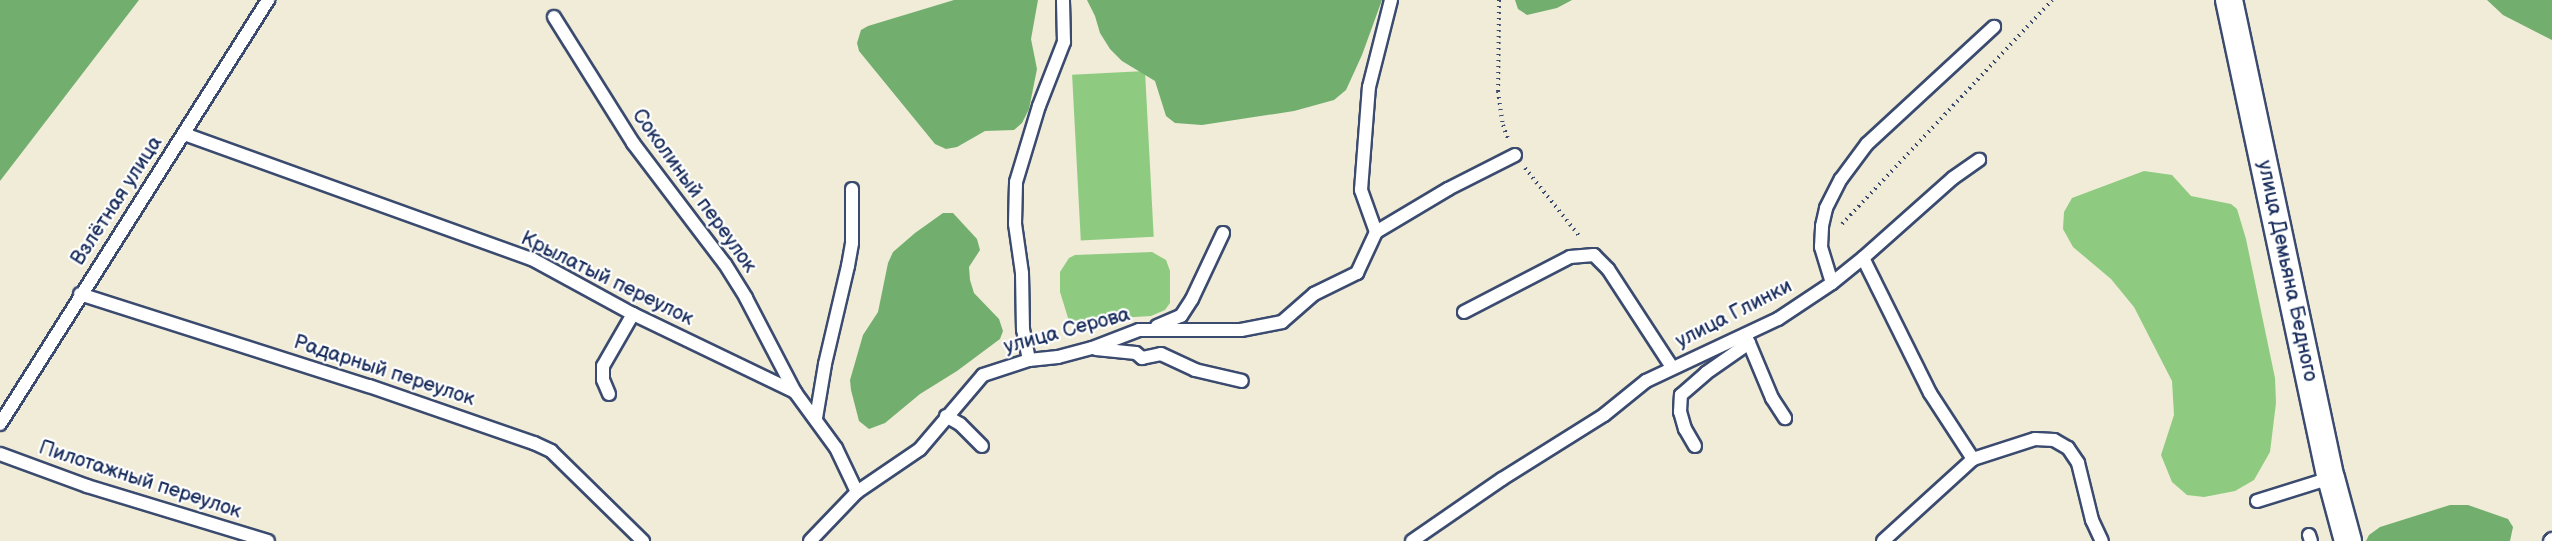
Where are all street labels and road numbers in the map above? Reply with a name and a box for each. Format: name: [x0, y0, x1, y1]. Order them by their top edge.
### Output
street label: Соколиный переулок: [627, 105, 761, 277]
street label: Взлётная улица: [66, 132, 168, 270]
street label: улица Демьяна Бедного: [2252, 158, 2322, 384]
street label: Крылатый переулок: [517, 227, 697, 331]
street label: улица Глинки: [1672, 274, 1796, 354]
street label: улица Серова: [1001, 303, 1133, 359]
street label: Радарный переулок: [290, 330, 478, 412]
street label: Пилотажный переулок: [36, 436, 244, 524]

